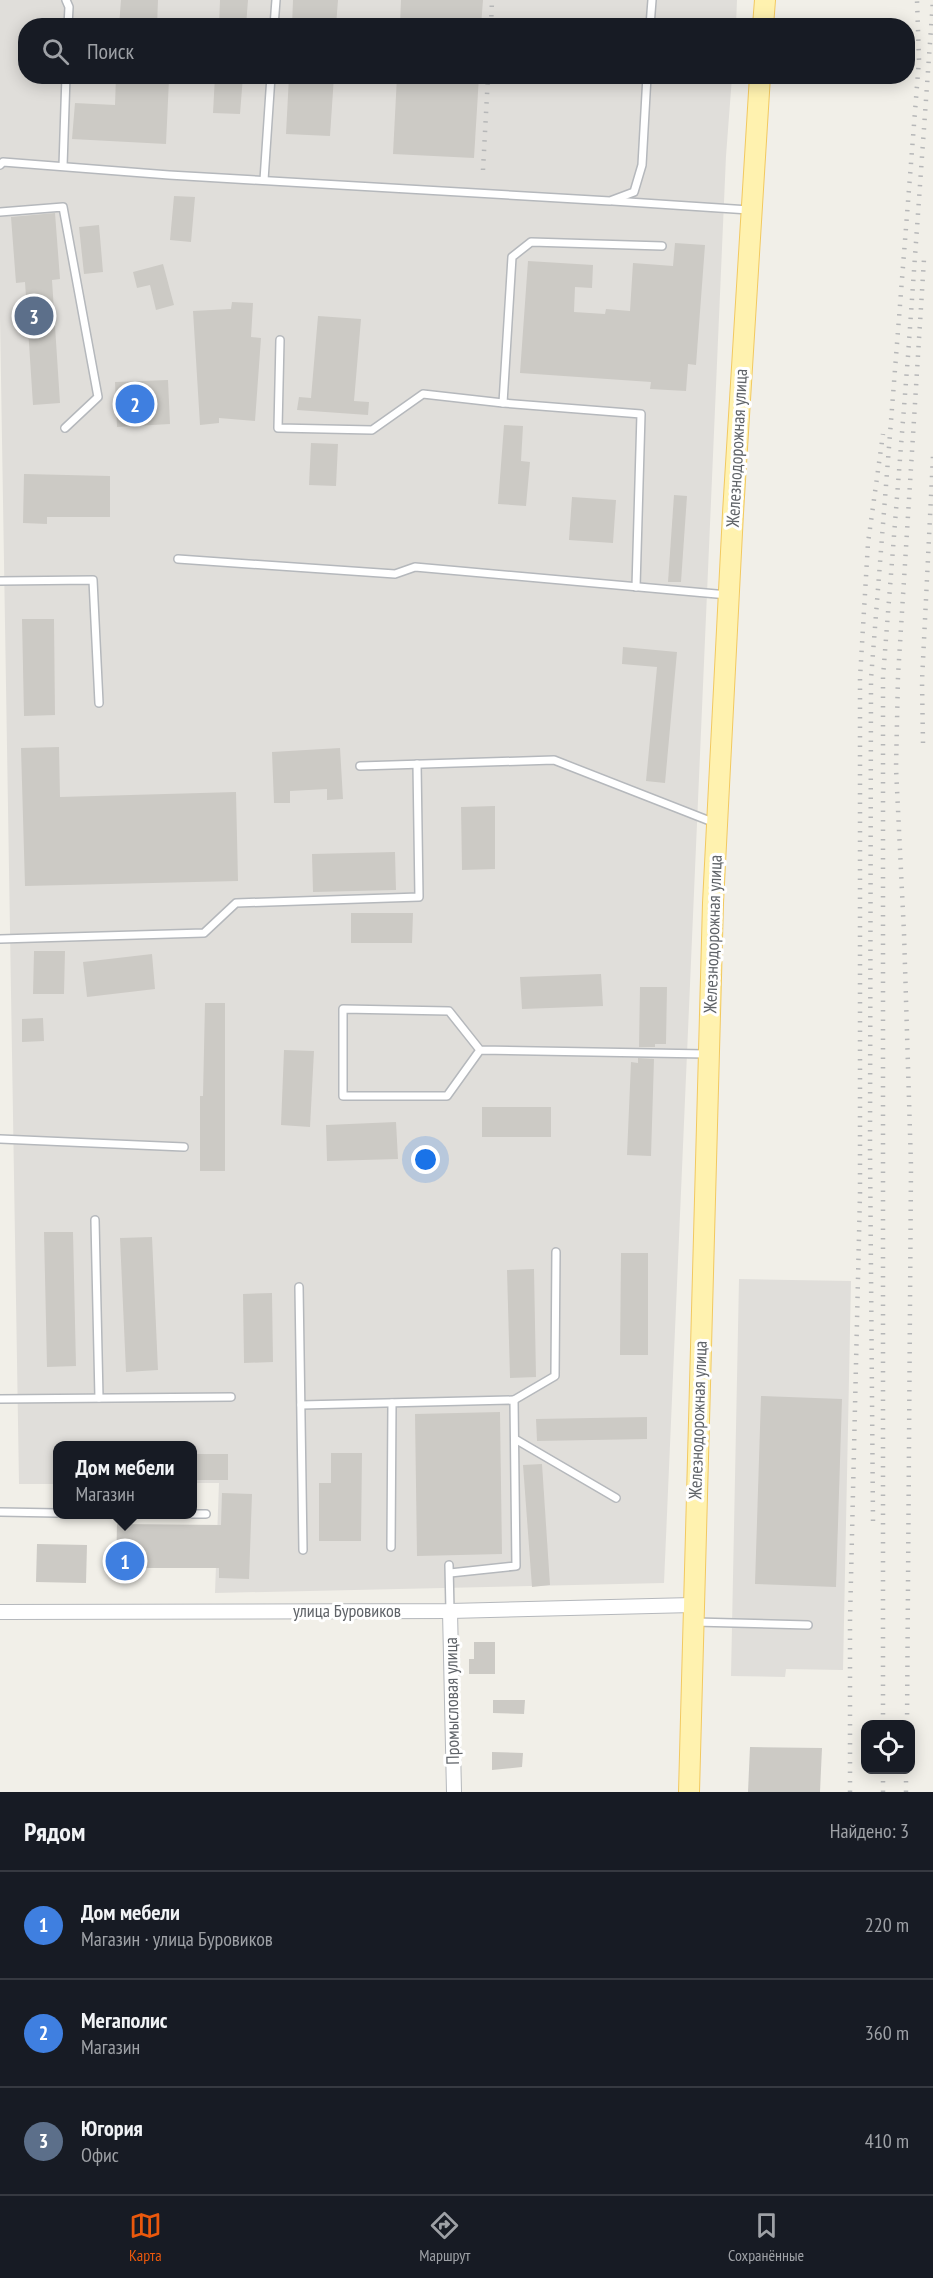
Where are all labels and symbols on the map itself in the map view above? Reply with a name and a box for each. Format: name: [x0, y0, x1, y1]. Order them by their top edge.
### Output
pin: 3: [15, 294, 54, 338]
street label: Железнодорожная улица: [721, 368, 752, 529]
pin: 2: [116, 382, 154, 426]
street label: Железнодорожная улица: [698, 854, 727, 1015]
your location: [411, 1145, 440, 1174]
street label: Железнодорожная улица: [683, 1340, 712, 1501]
pin: 1: [106, 1538, 144, 1584]
street label: улица Буровиков: [293, 1599, 401, 1622]
street label: Промысловая улица: [439, 1637, 464, 1765]

